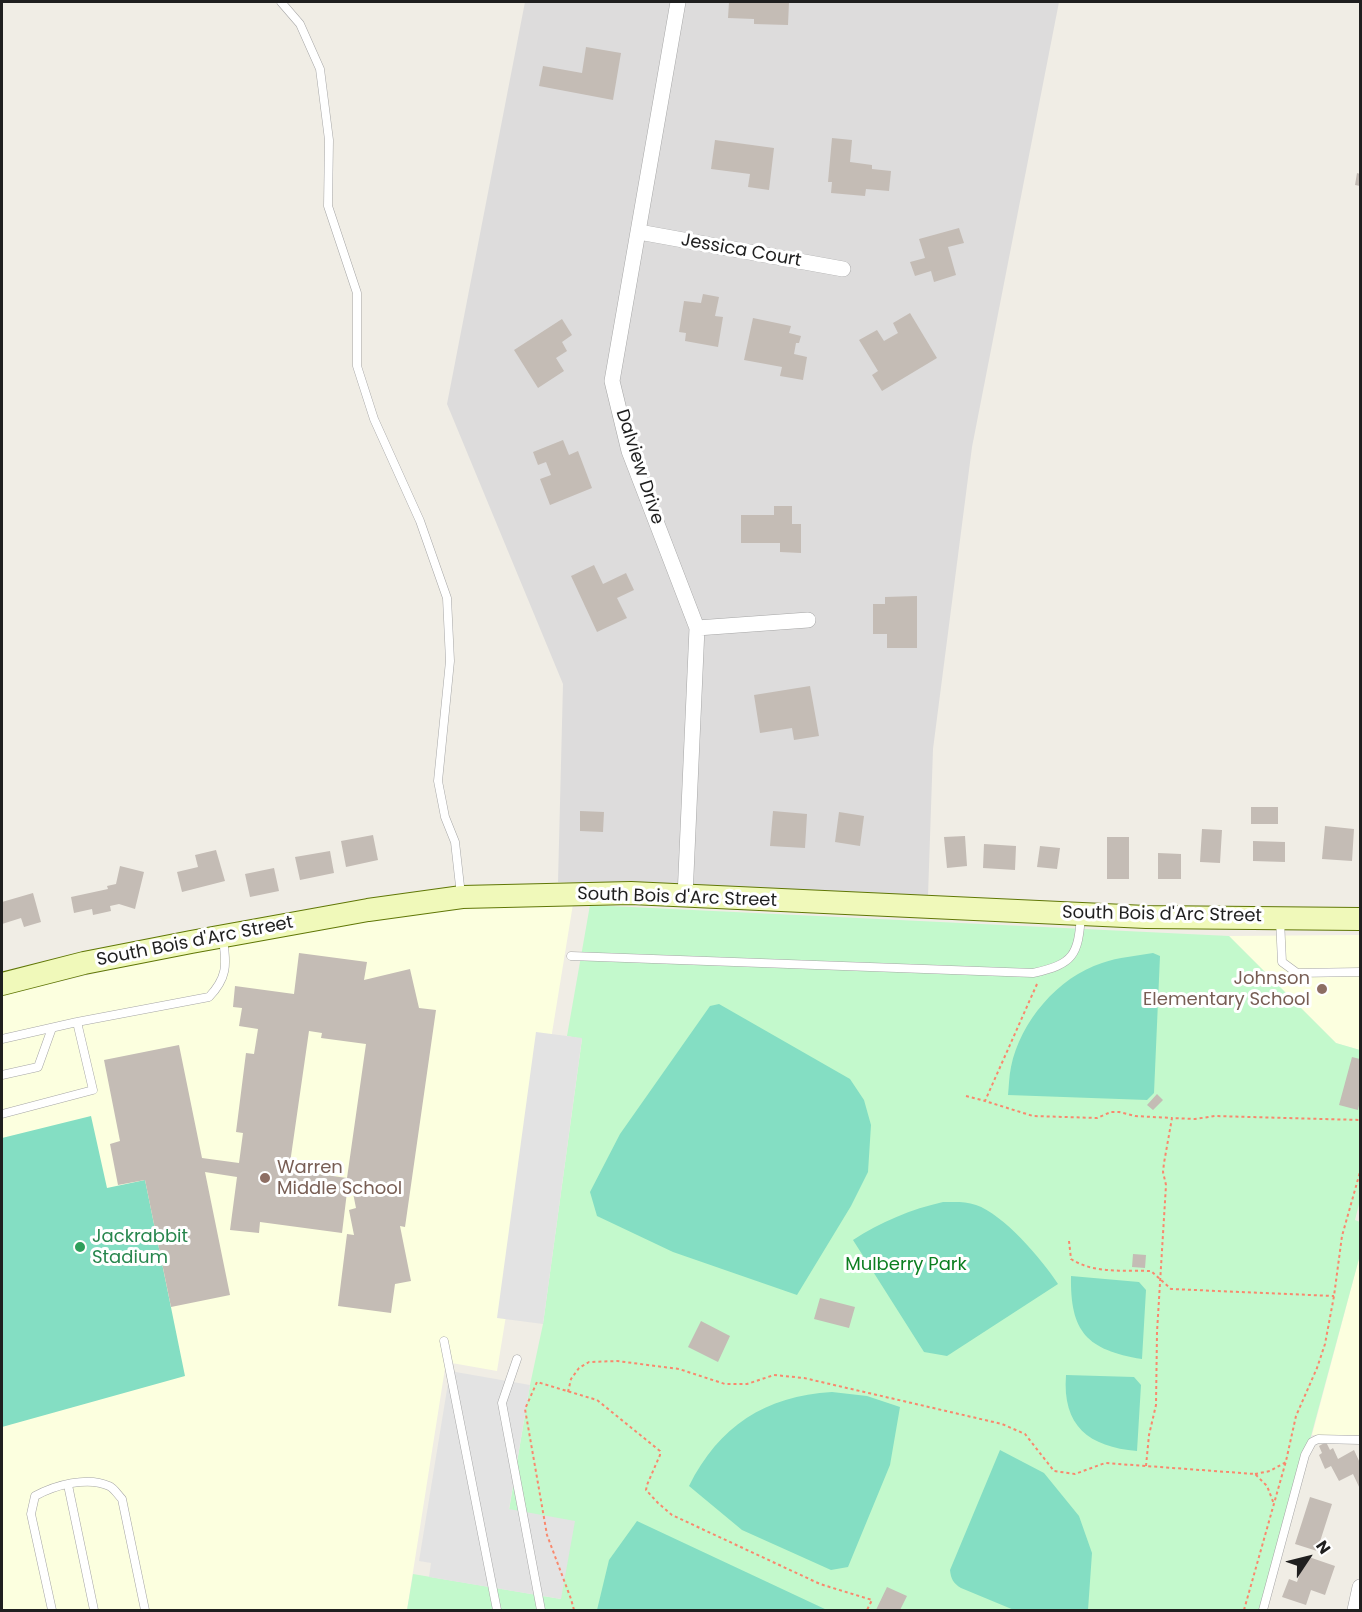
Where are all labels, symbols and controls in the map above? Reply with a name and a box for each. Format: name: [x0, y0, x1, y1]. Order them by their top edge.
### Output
street label: Jessica Court: [679, 230, 803, 272]
street label: Dalview Drive: [610, 407, 668, 527]
street label: South Bois d'Arc Street: [577, 884, 777, 912]
street label: South Bois d'Arc Street: [1062, 902, 1262, 928]
street label: South Bois d'Arc Street: [95, 912, 295, 972]
place label: Johnson Elementary School: [1143, 968, 1310, 1010]
marker: Johnson Elementary School: [1315, 982, 1329, 996]
place label: Warren Middle School: [277, 1157, 402, 1200]
marker: Warren Middle School: [258, 1171, 272, 1185]
place label: Jackrabbit Stadium: [92, 1226, 188, 1268]
marker: Jackrabbit Stadium: [73, 1240, 87, 1254]
park label: Mulberry Park: [845, 1254, 967, 1276]
north arrow: [1278, 1528, 1338, 1588]
text: N: [1310, 1536, 1336, 1559]

